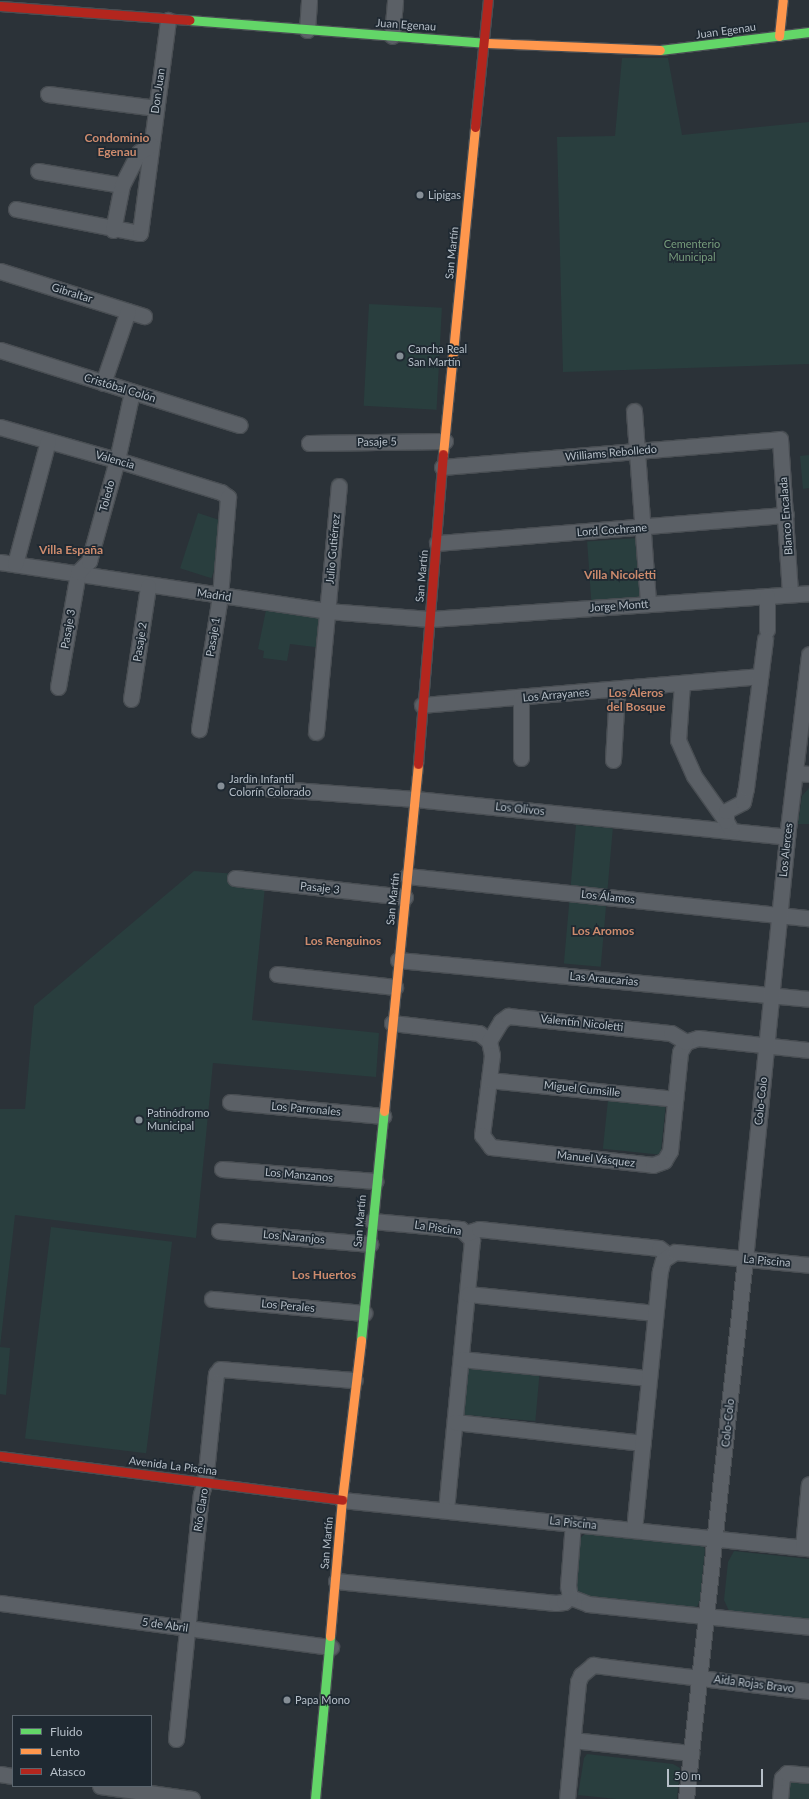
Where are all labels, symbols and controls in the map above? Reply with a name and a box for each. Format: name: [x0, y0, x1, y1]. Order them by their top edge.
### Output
street label: Juan Egenau: [375, 16, 437, 34]
street label: Juan Egenau: [695, 20, 757, 42]
street label: Don Juan: [148, 67, 168, 115]
district label: Condominio Egenau: [85, 131, 149, 159]
place label: Lipigas: [428, 188, 461, 202]
marker: Lipigas: [415, 190, 425, 200]
street label: San Martín: [443, 226, 461, 280]
park label: Cementerio Municipal: [664, 238, 720, 264]
street label: Gibraltar: [50, 281, 94, 305]
place label: Cancha Real San Martín: [408, 343, 467, 369]
marker: Cancha Real San Martín: [395, 351, 405, 361]
street label: Cristóbal Colón: [83, 371, 157, 405]
street label: Pasaje 5: [357, 435, 397, 449]
street label: Williams Rebolledo: [565, 442, 657, 464]
street label: Valencia: [94, 448, 136, 472]
street label: Blanco Encalada: [777, 477, 795, 555]
street label: Toledo: [96, 479, 118, 513]
street label: Julio Gutiérrez: [323, 513, 343, 585]
street label: Lord Cochrane: [576, 521, 648, 539]
district label: Villa España: [39, 543, 103, 557]
street label: San Martín: [413, 549, 431, 603]
district label: Villa Nicoletti: [584, 568, 656, 582]
street label: Madrid: [196, 586, 232, 604]
street label: Jorge Montt: [589, 597, 649, 615]
street label: Pasaje 3: [58, 608, 78, 650]
street label: Pasaje 1: [203, 616, 223, 658]
street label: Pasaje 2: [130, 621, 150, 663]
street label: Los Arrayanes: [522, 685, 590, 705]
district label: Los Aleros del Bosque: [606, 686, 666, 714]
place label: Jardín Infantil Colorín Colorado: [229, 773, 311, 799]
marker: Jardín Infantil Colorín Colorado: [216, 781, 226, 791]
street label: Los Olivos: [495, 800, 545, 818]
street label: Los Alerces: [777, 822, 795, 878]
street label: San Martín: [384, 872, 402, 926]
street label: Pasaje 3: [300, 879, 340, 897]
street label: Los Álamos: [580, 888, 636, 906]
district label: Los Aromos: [572, 924, 634, 938]
district label: Los Renguinos: [305, 934, 381, 948]
street label: Las Araucarias: [569, 969, 639, 989]
street label: Valentín Nicoletti: [540, 1012, 624, 1034]
street label: Colo-Colo: [752, 1076, 770, 1126]
street label: Miguel Cumsille: [543, 1078, 621, 1100]
street label: Los Parronales: [271, 1099, 341, 1119]
place label: Patinódromo Municipal: [147, 1107, 209, 1133]
marker: Patinódromo Municipal: [134, 1115, 144, 1125]
street label: Manuel Vásquez: [556, 1148, 636, 1170]
street label: Los Manzanos: [264, 1165, 334, 1185]
street label: San Martín: [351, 1194, 369, 1248]
street label: La Piscina: [414, 1218, 462, 1238]
street label: Los Naranjos: [263, 1228, 325, 1246]
street label: La Piscina: [743, 1252, 791, 1270]
district label: Los Huertos: [292, 1268, 356, 1282]
street label: Los Perales: [261, 1297, 315, 1315]
street label: Colo-Colo: [719, 1398, 737, 1448]
street label: Avenida La Piscina: [128, 1454, 218, 1478]
street label: Río Claro: [191, 1487, 211, 1533]
street label: La Piscina: [549, 1514, 597, 1532]
street label: San Martín: [318, 1516, 336, 1570]
street label: 5 de Abril: [141, 1615, 189, 1635]
street label: Aida Rojas Bravo: [713, 1673, 795, 1695]
place label: Papa Mono: [295, 1693, 350, 1707]
marker: Papa Mono: [282, 1695, 292, 1705]
legend: [12, 1715, 152, 1787]
text: Fluido: [50, 1724, 83, 1739]
text: Lento: [50, 1744, 80, 1759]
scale bar: [669, 1761, 765, 1787]
text: Atasco: [50, 1764, 86, 1779]
text: 50 m: [674, 1768, 701, 1783]

